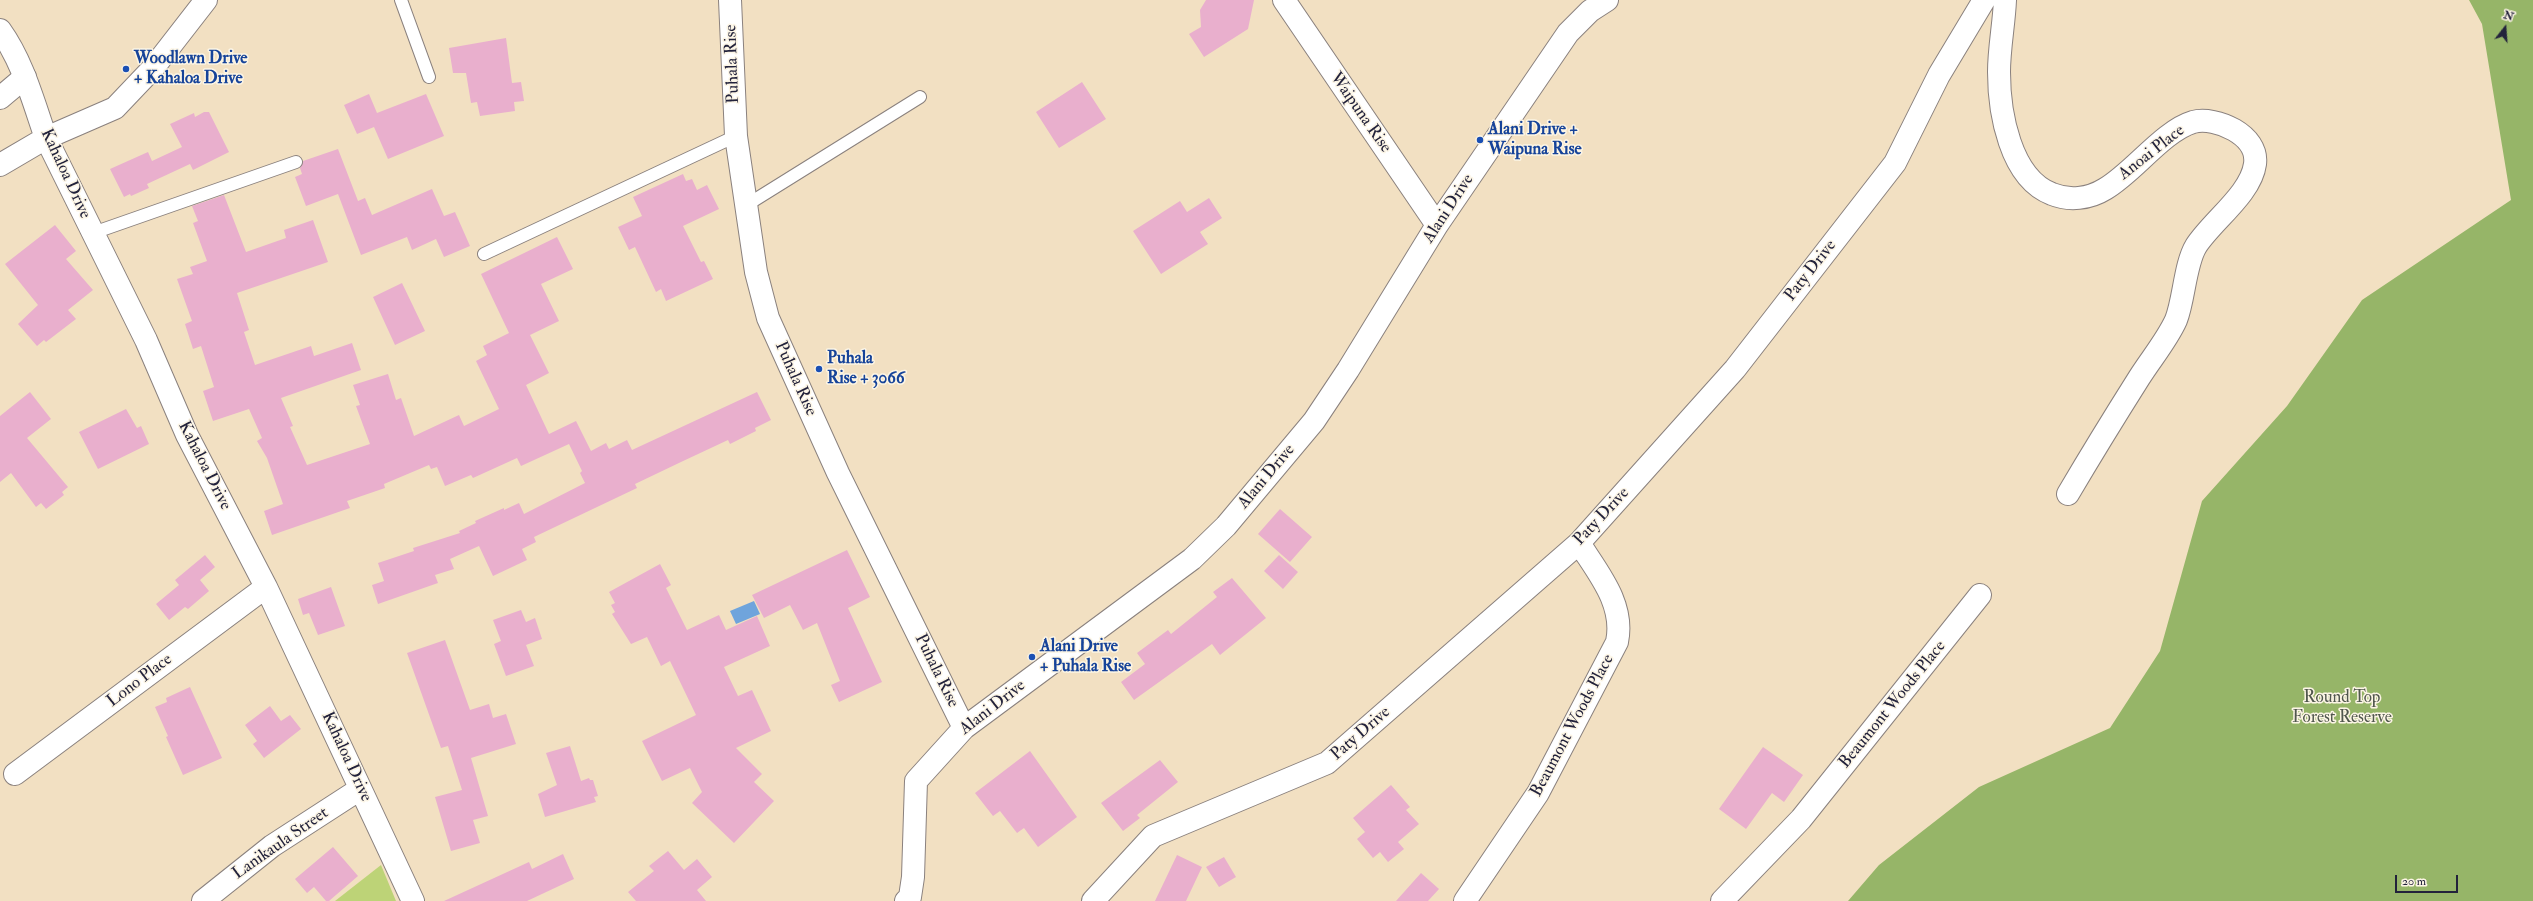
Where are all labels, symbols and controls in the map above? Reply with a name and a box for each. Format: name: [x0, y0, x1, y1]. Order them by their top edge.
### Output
north arrow: [2485, 8, 2525, 48]
text: N: [2502, 8, 2515, 24]
street label: Puhala Rise: [721, 24, 745, 104]
place label: Woodlawn Drive + Kahaloa Drive: [134, 49, 247, 89]
marker: Woodlawn Drive + Kahaloa Drive: [121, 64, 131, 74]
street label: Waipuna Rise: [1325, 69, 1395, 157]
place label: Alani Drive + Waipuna Rise: [1488, 120, 1582, 160]
street label: Anoai Place: [2115, 121, 2189, 185]
street label: Kahaloa Drive: [35, 126, 95, 222]
marker: Alani Drive + Waipuna Rise: [1475, 135, 1485, 145]
street label: Alani Drive: [1419, 171, 1479, 247]
street label: Paty Drive: [1781, 236, 1841, 306]
street label: Puhala Rise: [770, 339, 820, 419]
place label: Puhala Rise + 3066: [827, 349, 904, 389]
marker: Puhala Rise + 3066: [814, 364, 824, 374]
street label: Kahaloa Drive: [173, 418, 235, 514]
street label: Alani Drive: [1234, 441, 1300, 513]
street label: Paty Drive: [1570, 484, 1634, 550]
street label: Puhala Rise: [909, 631, 963, 711]
place label: Alani Drive + Puhala Rise: [1040, 637, 1131, 677]
street label: Beaumont Woods Place: [1835, 637, 1951, 773]
street label: Lono Place: [103, 650, 177, 712]
street label: Beaumont Woods Place: [1527, 651, 1619, 801]
marker: Alani Drive + Puhala Rise: [1027, 652, 1037, 662]
street label: Alani Drive: [956, 676, 1030, 740]
park label: Round Top Forest Reserve: [2292, 688, 2392, 728]
street label: Paty Drive: [1327, 703, 1395, 765]
street label: Kahaloa Drive: [316, 709, 376, 805]
street label: Lanikaula Street: [229, 803, 333, 885]
scale bar: [2397, 867, 2460, 893]
text: 20 m: [2402, 874, 2426, 889]

